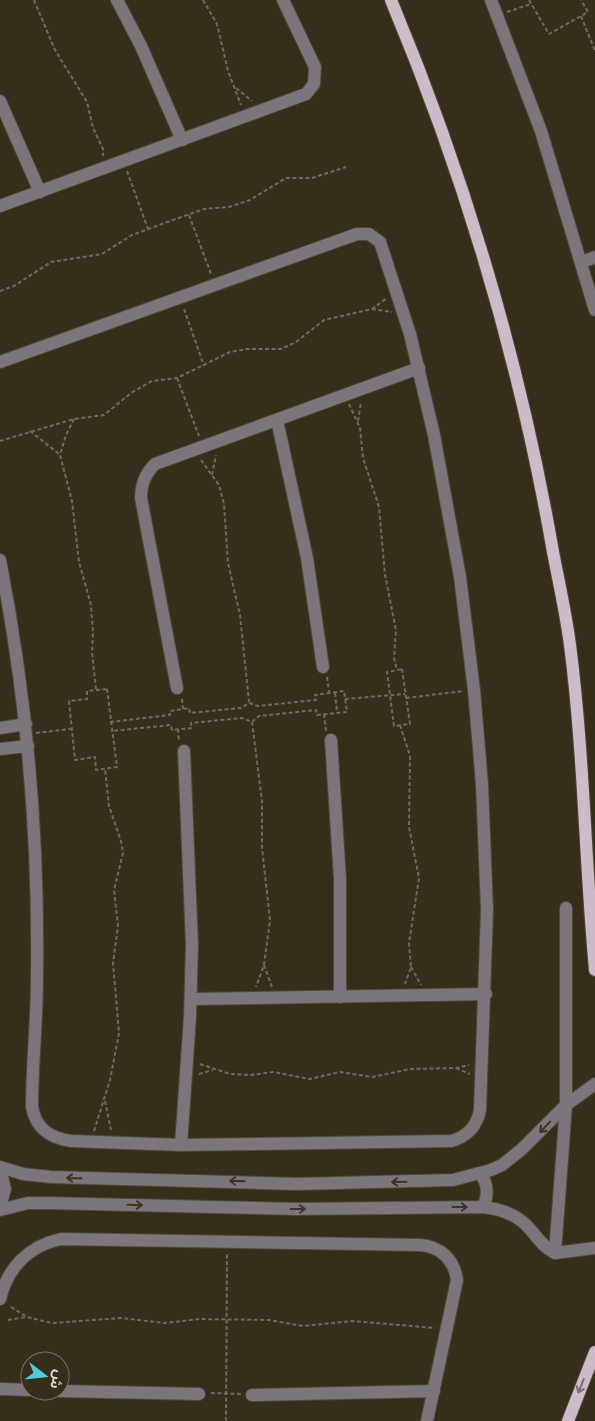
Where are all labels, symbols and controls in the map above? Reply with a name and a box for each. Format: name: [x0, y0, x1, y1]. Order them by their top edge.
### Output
one-way arrow: [538, 1121, 551, 1133]
one-way arrow: [67, 1173, 83, 1182]
one-way arrow: [229, 1177, 245, 1186]
one-way arrow: [391, 1177, 408, 1187]
one-way arrow: [127, 1200, 143, 1210]
one-way arrow: [452, 1202, 468, 1212]
one-way arrow: [290, 1204, 306, 1214]
north arrow: [20, 1351, 70, 1401]
text: ش: [46, 1368, 68, 1391]
one-way arrow: [576, 1379, 585, 1394]

